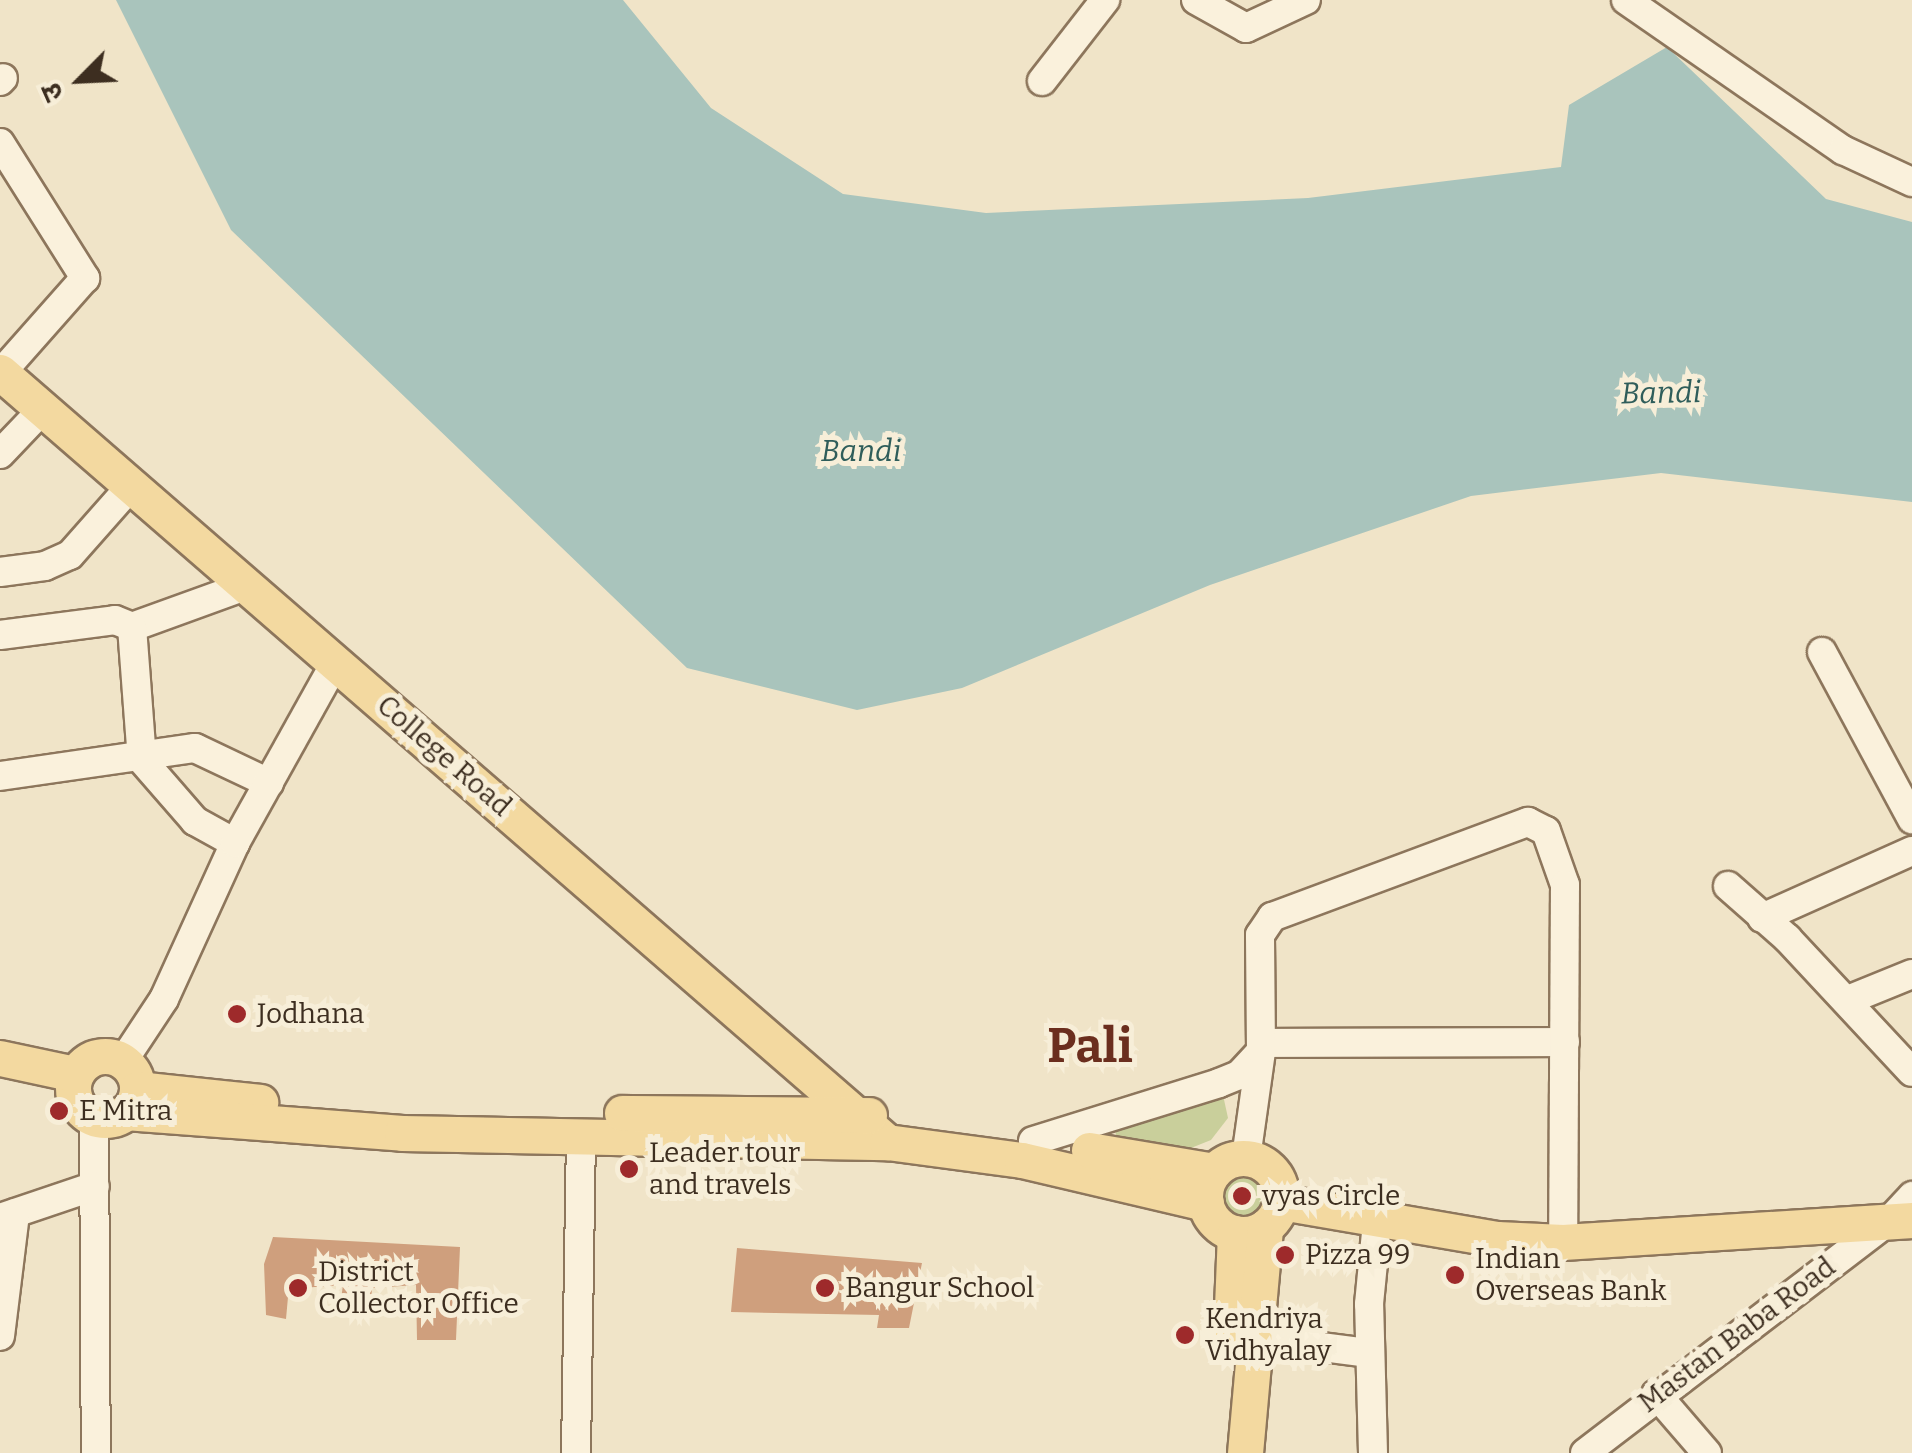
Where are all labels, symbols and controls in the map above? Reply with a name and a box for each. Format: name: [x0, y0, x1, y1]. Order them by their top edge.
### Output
north arrow: [30, 30, 130, 130]
text: उ: [34, 78, 71, 107]
water label: Bandi: [1620, 374, 1702, 412]
water label: Bandi: [821, 433, 901, 469]
street label: College Road: [370, 689, 518, 823]
place label: Jodhana: [257, 997, 364, 1031]
marker: Jodhana: [226, 1003, 248, 1025]
district label: Pali: [1047, 1018, 1133, 1076]
place label: E Mitra: [79, 1094, 172, 1128]
marker: E Mitra: [48, 1100, 70, 1122]
place label: Leader tour and travels: [649, 1136, 800, 1202]
marker: Leader tour and travels: [618, 1158, 640, 1180]
place label: vyas Circle: [1262, 1179, 1400, 1213]
marker: vyas Circle: [1231, 1185, 1253, 1207]
place label: Pizza 99: [1305, 1238, 1410, 1272]
place label: Indian Overseas Bank: [1475, 1242, 1666, 1308]
marker: Pizza 99: [1274, 1244, 1296, 1266]
street label: Mastan Baba Road: [1632, 1250, 1842, 1420]
place label: District Collector Office: [318, 1255, 519, 1321]
marker: Indian Overseas Bank: [1444, 1264, 1466, 1286]
place label: Bangur School: [845, 1271, 1034, 1305]
marker: District Collector Office: [287, 1277, 309, 1299]
marker: Bangur School: [814, 1277, 836, 1299]
place label: Kendriya Vidhyalay: [1205, 1302, 1331, 1368]
marker: Kendriya Vidhyalay: [1174, 1324, 1196, 1346]

